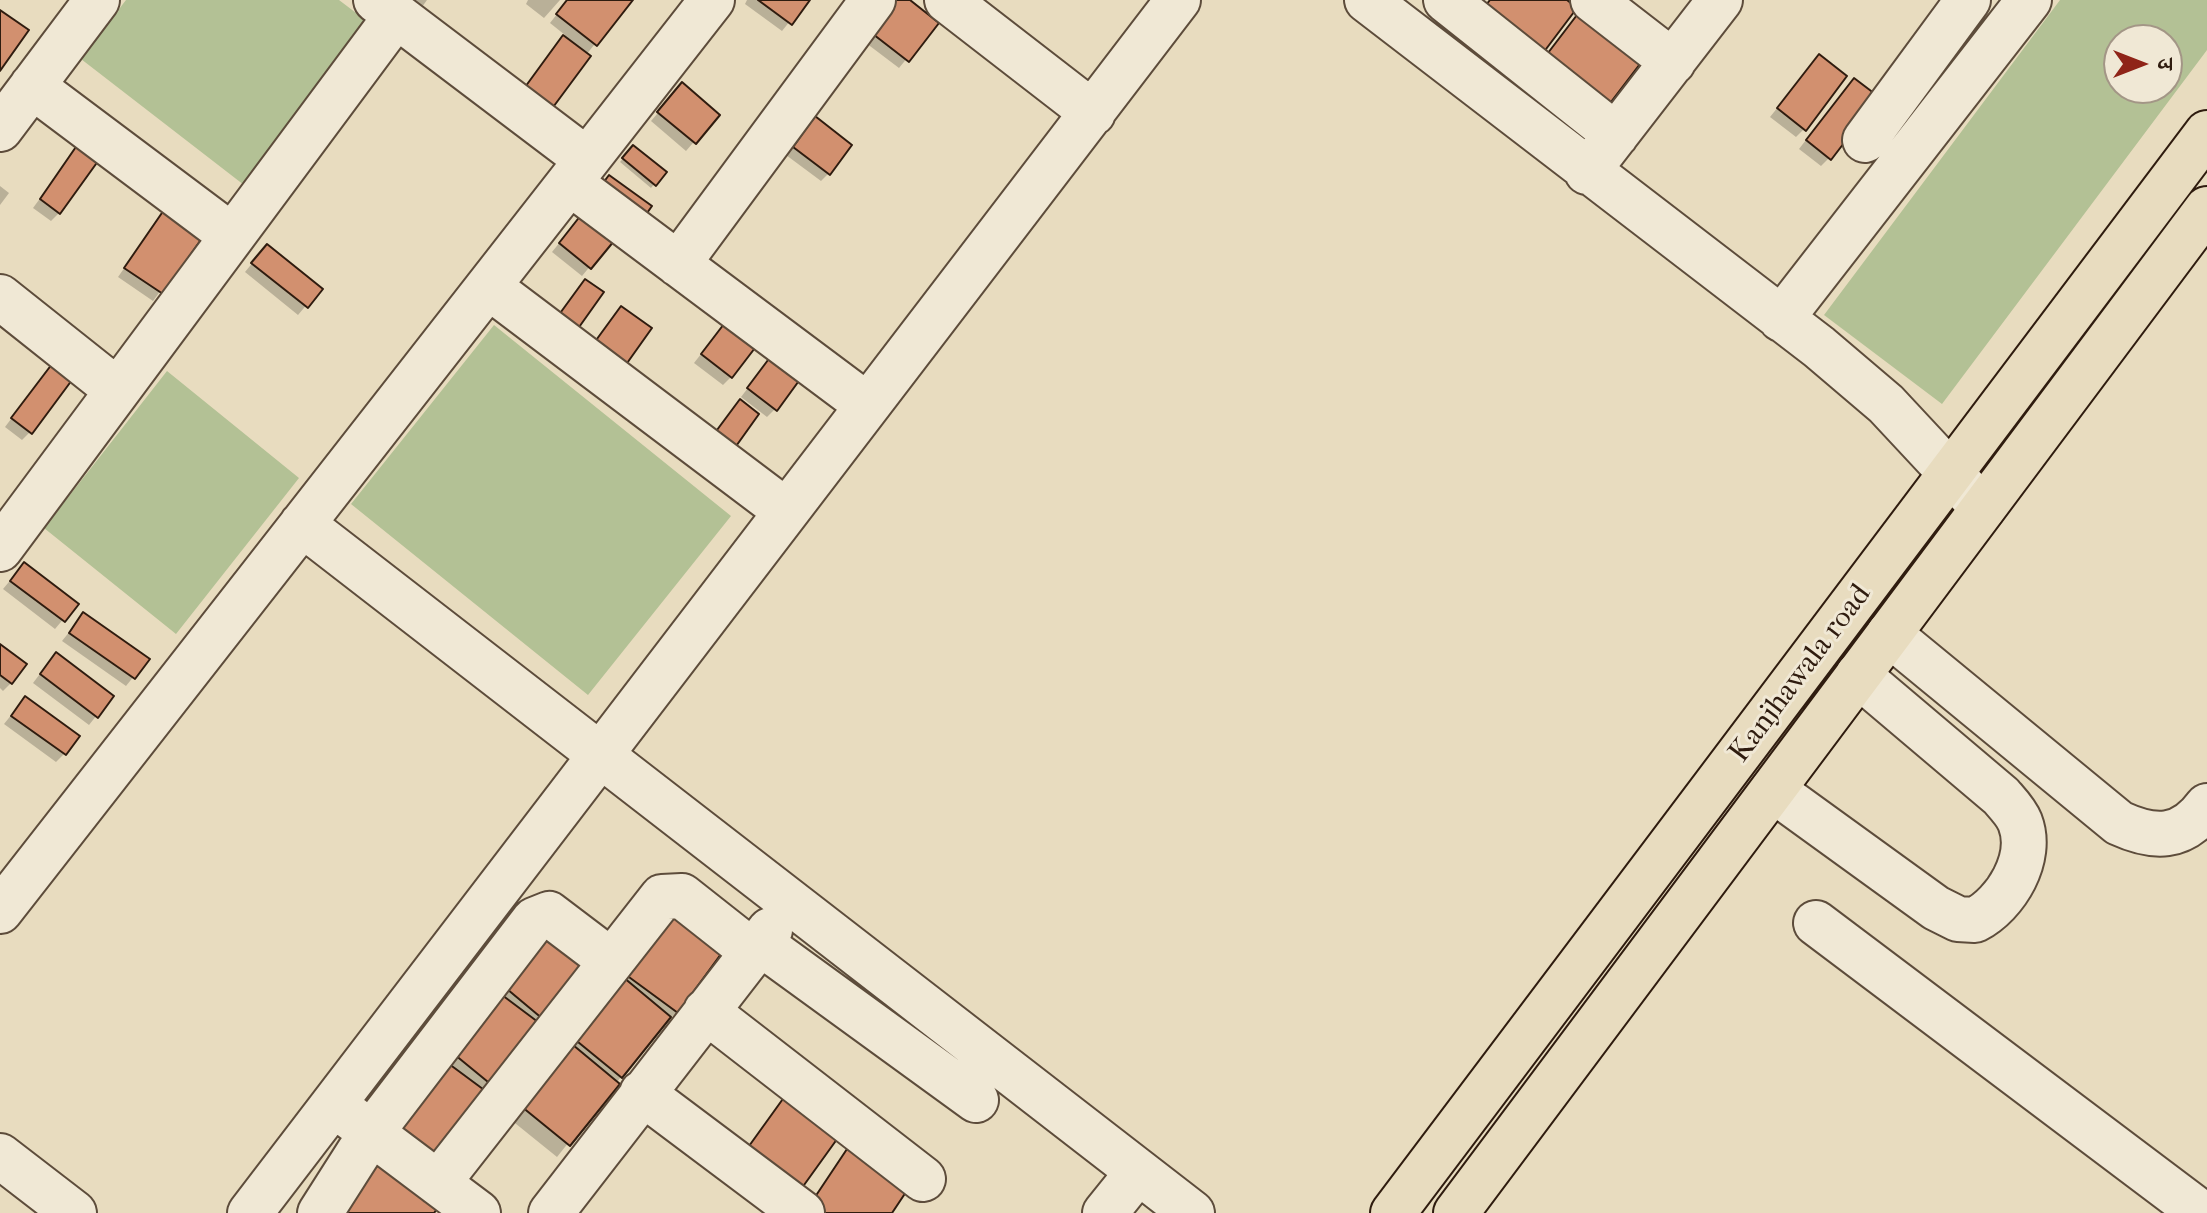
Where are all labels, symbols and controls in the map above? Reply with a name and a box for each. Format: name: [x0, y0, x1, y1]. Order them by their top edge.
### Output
north arrow: [2103, 24, 2183, 104]
text: उ: [2152, 58, 2178, 70]
street label: Kanjhawala road: [1722, 578, 1880, 770]

